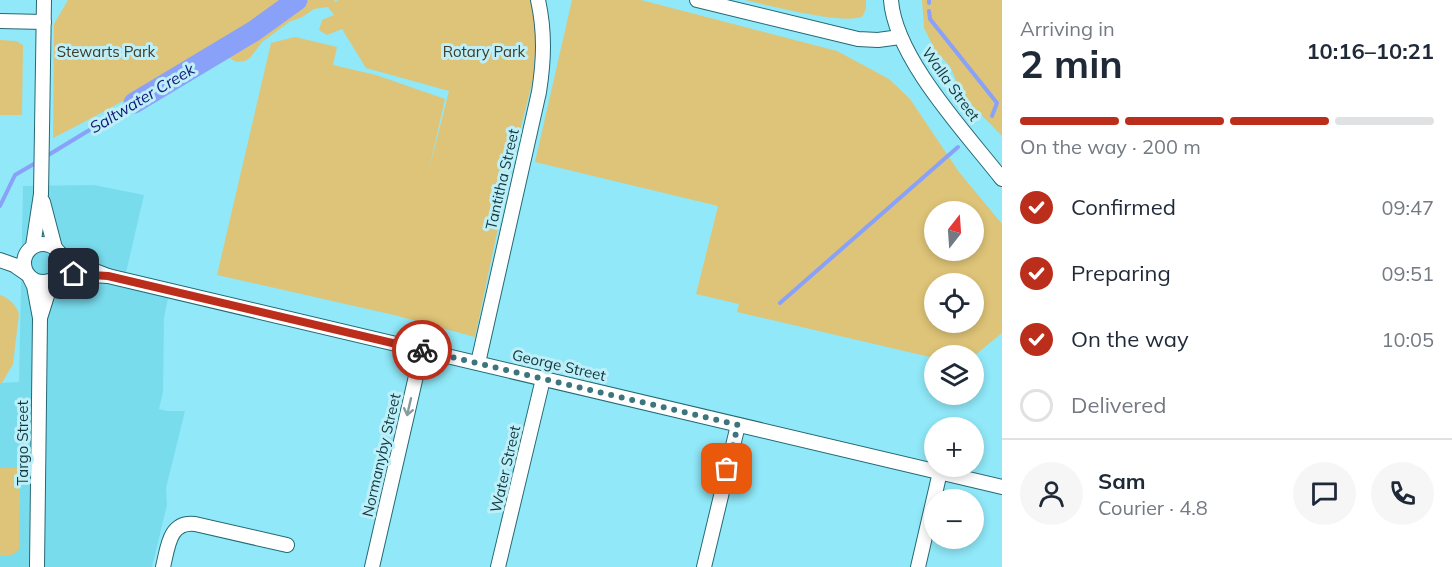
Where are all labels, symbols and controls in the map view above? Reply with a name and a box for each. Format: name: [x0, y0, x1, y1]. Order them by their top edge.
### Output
text: Arriving in: [1020, 16, 1115, 41]
text: 10:16–10:21: [1306, 37, 1434, 65]
text: 2 min: [1020, 39, 1123, 88]
park label: Stewarts Park: [57, 42, 156, 61]
park label: Rotary Park: [443, 42, 525, 61]
street label: Walla Street: [918, 43, 984, 125]
water label: Saltwater Creek: [86, 58, 199, 137]
street label: Tantitha Street: [481, 127, 523, 231]
text: On the way · 200 m: [1020, 134, 1201, 159]
icon: check: [1020, 191, 1053, 224]
text: Confirmed: [1071, 193, 1176, 221]
text: 09:47: [1381, 195, 1434, 220]
north arrow: [924, 201, 984, 261]
map controls: [924, 201, 984, 549]
pin: [48, 248, 99, 299]
icon: home: [57, 257, 90, 290]
icon: check: [1020, 257, 1053, 290]
text: Preparing: [1071, 259, 1171, 287]
text: 09:51: [1381, 261, 1434, 286]
button: locate: [924, 273, 984, 333]
courier: [392, 320, 452, 380]
icon: check: [1020, 323, 1053, 356]
text: On the way: [1071, 325, 1189, 353]
text: 10:05: [1381, 327, 1434, 352]
icon: bike: [406, 334, 439, 367]
street label: George Street: [510, 345, 608, 385]
button: layers: [924, 345, 984, 405]
street label: Normanyby Street: [358, 391, 404, 519]
text: Delivered: [1071, 391, 1166, 419]
one-way arrow: [403, 397, 414, 417]
street label: Targo Street: [13, 400, 32, 486]
button: +: [924, 417, 984, 477]
street label: Water Street: [486, 424, 524, 514]
pin: [701, 443, 752, 494]
icon: bag: [710, 452, 743, 485]
button: person: [1020, 462, 1083, 525]
button: chat: [1293, 462, 1356, 525]
button: phone: [1371, 462, 1434, 525]
text: Sam: [1098, 467, 1146, 495]
button: −: [924, 489, 984, 549]
text: Courier · 4.8: [1098, 495, 1208, 520]

